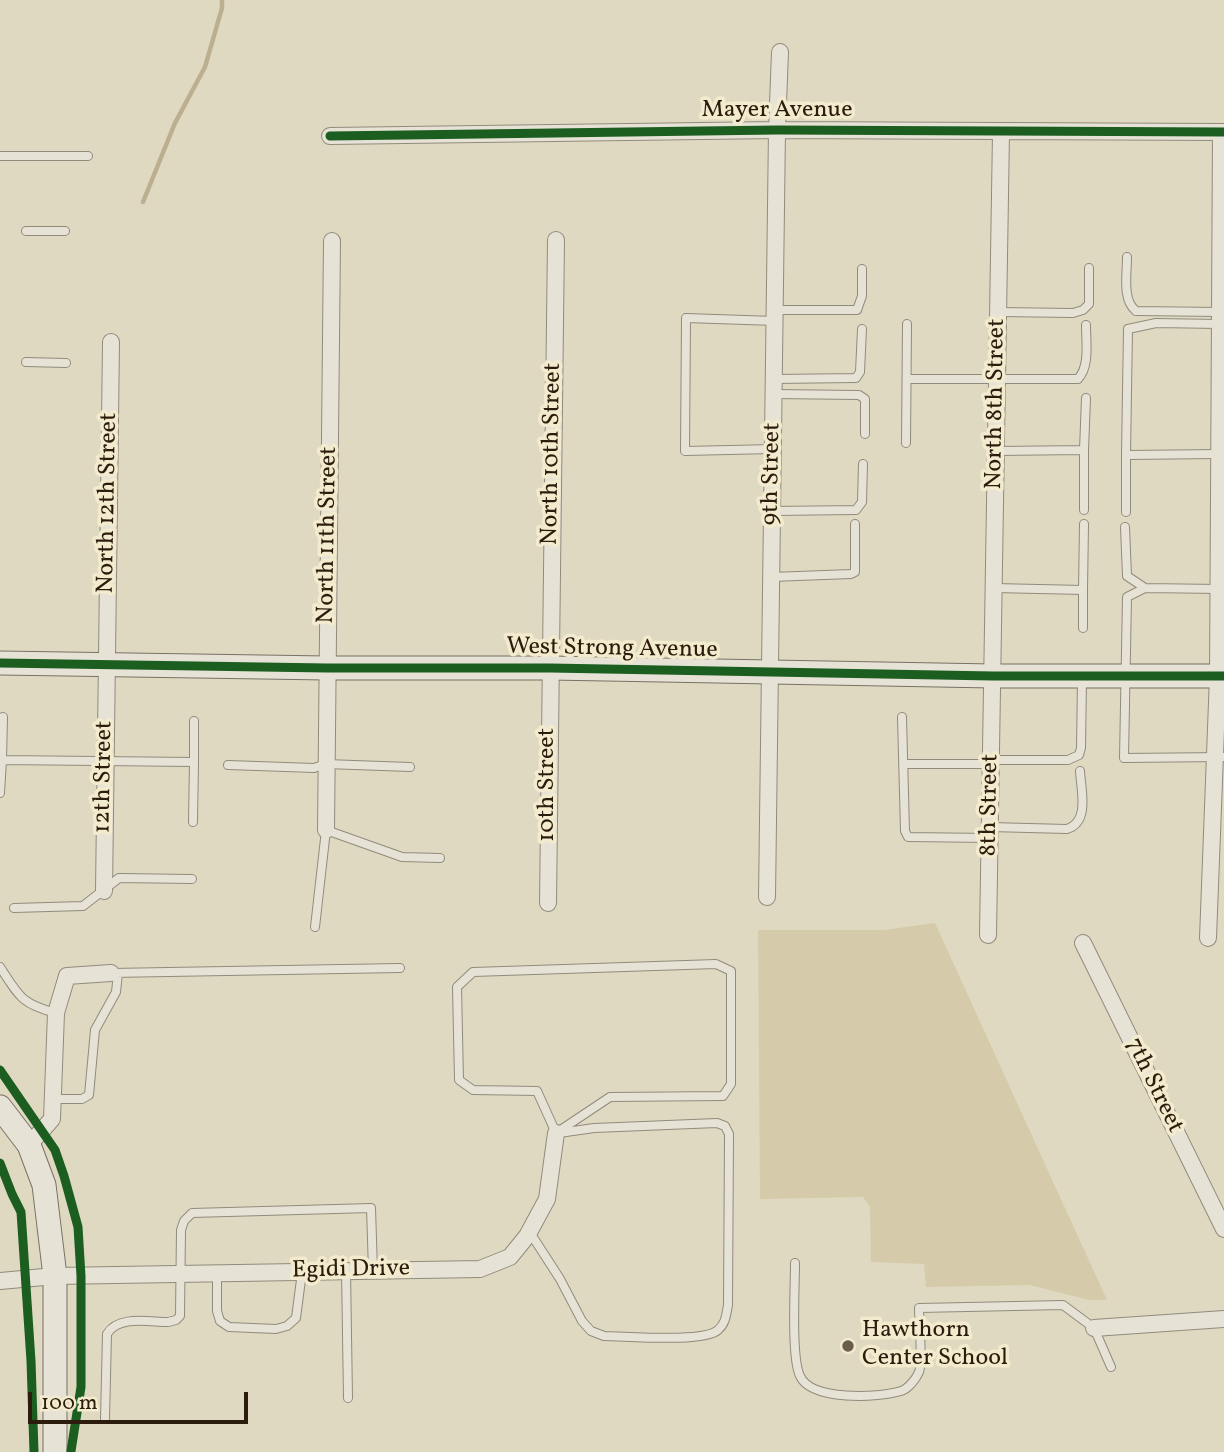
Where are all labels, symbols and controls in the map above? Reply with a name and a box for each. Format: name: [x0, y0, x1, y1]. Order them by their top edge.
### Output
street label: Mayer Avenue: [701, 98, 853, 126]
street label: North 8th Street: [981, 318, 1013, 490]
street label: North 10th Street: [537, 363, 569, 545]
street label: North 12th Street: [93, 412, 125, 594]
street label: 9th Street: [758, 422, 788, 526]
street label: North 11th Street: [313, 446, 345, 624]
street label: West Strong Avenue: [506, 634, 718, 666]
street label: 12th Street: [90, 720, 120, 834]
street label: 10th Street: [535, 728, 563, 842]
street label: 8th Street: [976, 753, 1006, 857]
street label: 7th Street: [1118, 1034, 1188, 1138]
street label: Egidi Drive: [292, 1256, 410, 1286]
place label: Hawthorn Center School: [862, 1318, 1008, 1374]
marker: Hawthorn Center School: [840, 1338, 856, 1354]
scale bar: [32, 1378, 252, 1422]
text: 100 m: [41, 1389, 98, 1418]

